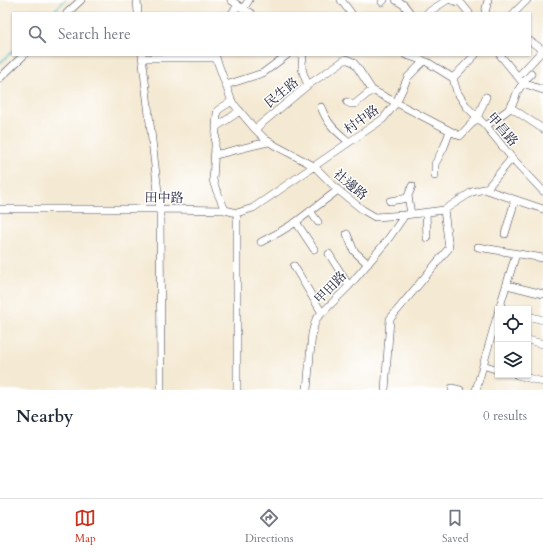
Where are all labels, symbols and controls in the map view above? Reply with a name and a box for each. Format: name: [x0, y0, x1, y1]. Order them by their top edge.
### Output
search box: [12, 12, 531, 56]
icon: search: [26, 23, 48, 45]
text: Search here: [58, 24, 131, 44]
street label: 民生路: [261, 74, 302, 112]
street label: 村中路: [341, 101, 383, 139]
street label: 甲昌路: [483, 109, 522, 150]
street label: 社邊路: [330, 165, 371, 204]
street label: 田中路: [144, 189, 184, 207]
street label: 甲田路: [311, 267, 351, 308]
map controls: [495, 306, 531, 378]
button: locate: [495, 306, 531, 342]
button: layers: [495, 342, 531, 378]
text: Nearby: [16, 405, 73, 428]
text: 0 results: [483, 407, 527, 425]
tab: Map: [74, 507, 96, 546]
tab: Directions: [245, 507, 293, 546]
tab: Saved: [442, 507, 469, 546]

